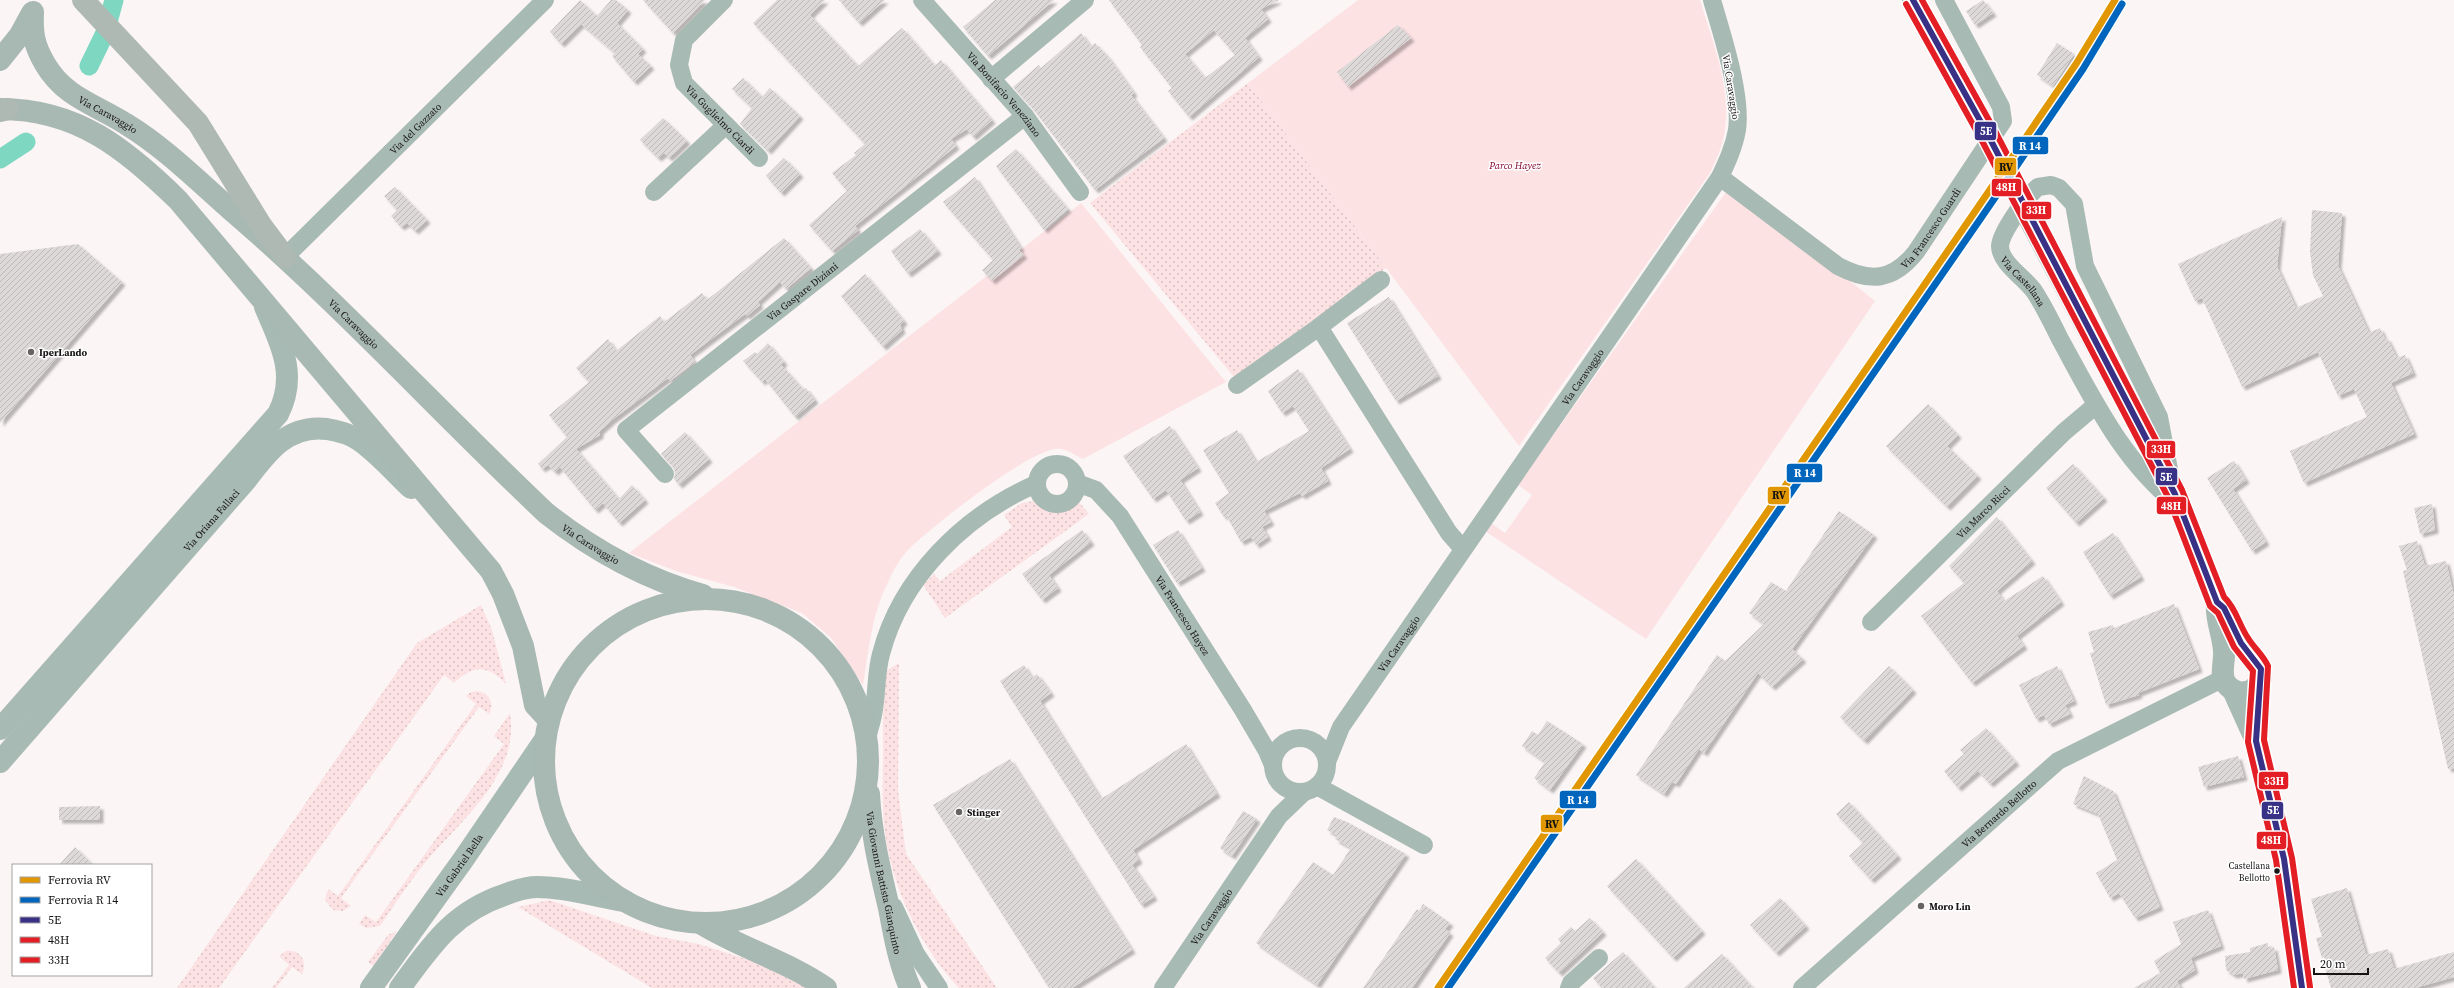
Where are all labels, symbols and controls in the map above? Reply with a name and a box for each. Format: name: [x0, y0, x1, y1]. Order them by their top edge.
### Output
street label: Via Bonifacio Veneziano: [964, 49, 1045, 140]
street label: Via Caravaggio: [1719, 53, 1743, 121]
street label: Via Guglielmo Ciardi: [683, 82, 758, 157]
street label: Via Caravaggio: [76, 92, 140, 136]
street label: Via del Gazzato: [386, 100, 444, 157]
line badge: 5E: [1974, 121, 1997, 141]
text: 5E: [1980, 124, 1993, 139]
line badge: R 14: [2012, 136, 2049, 155]
text: R 14: [2019, 139, 2041, 154]
line badge: RV: [1994, 157, 2017, 176]
park label: Parco Hayez: [1488, 159, 1541, 172]
text: RV: [1999, 160, 2014, 175]
line badge: 48H: [1991, 178, 2022, 197]
text: 48H: [1996, 180, 2017, 195]
street label: Via Francesco Guardi: [1898, 186, 1963, 271]
line badge: 33H: [2021, 201, 2052, 220]
text: 33H: [2026, 203, 2047, 218]
street label: Via Castellana: [1998, 253, 2049, 310]
street label: Via Gaspare Diziani: [764, 259, 841, 323]
street label: Via Caravaggio: [326, 296, 382, 352]
place label: IperLando: [39, 346, 88, 359]
street label: Via Caravaggio: [1558, 346, 1607, 408]
marker: IperLando: [26, 347, 36, 357]
line badge: 33H: [2146, 440, 2176, 459]
text: 33H: [2151, 442, 2172, 457]
line badge: R 14: [1786, 463, 1823, 483]
text: R 14: [1794, 466, 1816, 481]
line badge: 5E: [2155, 467, 2178, 486]
text: 5E: [2160, 470, 2173, 485]
street label: Via Marco Ricci: [1953, 483, 2012, 541]
street label: Via Oriana Fallaci: [180, 486, 242, 554]
line badge: RV: [1767, 486, 1790, 505]
text: RV: [1772, 488, 1787, 503]
line badge: 48H: [2156, 496, 2187, 515]
text: 48H: [2161, 499, 2182, 514]
street label: Via Caravaggio: [559, 521, 622, 567]
street label: Via Francesco Hayez: [1153, 573, 1213, 658]
street label: Via Caravaggio: [1374, 612, 1423, 674]
line badge: 33H: [2258, 771, 2289, 790]
text: 33H: [2264, 774, 2285, 789]
street label: Via Bernardo Bellotto: [1959, 776, 2039, 850]
line badge: R 14: [1559, 790, 1597, 809]
text: R 14: [1567, 793, 1589, 808]
line badge: 5E: [2261, 801, 2284, 820]
text: 5E: [2267, 803, 2280, 818]
place label: Stinger: [967, 806, 1001, 819]
marker: Stinger: [954, 807, 964, 817]
street label: Via Giovanni Battista Gianquinto: [864, 810, 905, 956]
line badge: RV: [1540, 814, 1563, 833]
text: RV: [1545, 817, 1560, 832]
street label: Via Gabriel Bella: [432, 830, 486, 899]
line badge: 48H: [2256, 831, 2287, 850]
text: 48H: [2261, 833, 2282, 848]
place label: Castellana Bellotto: [2229, 860, 2270, 884]
legend: [12, 864, 152, 976]
marker: Castellana Bellotto: [2272, 866, 2282, 876]
text: Ferrovia RV: [48, 872, 111, 888]
street label: Via Caravaggio: [1187, 885, 1235, 948]
text: Ferrovia R 14: [48, 892, 118, 908]
place label: Moro Lin: [1929, 900, 1971, 913]
marker: Moro Lin: [1916, 901, 1926, 911]
text: 5E: [48, 912, 61, 928]
text: 48H: [48, 932, 69, 948]
scale bar: [2314, 950, 2368, 976]
text: 33H: [48, 952, 69, 968]
text: 20 m: [2320, 956, 2346, 972]

